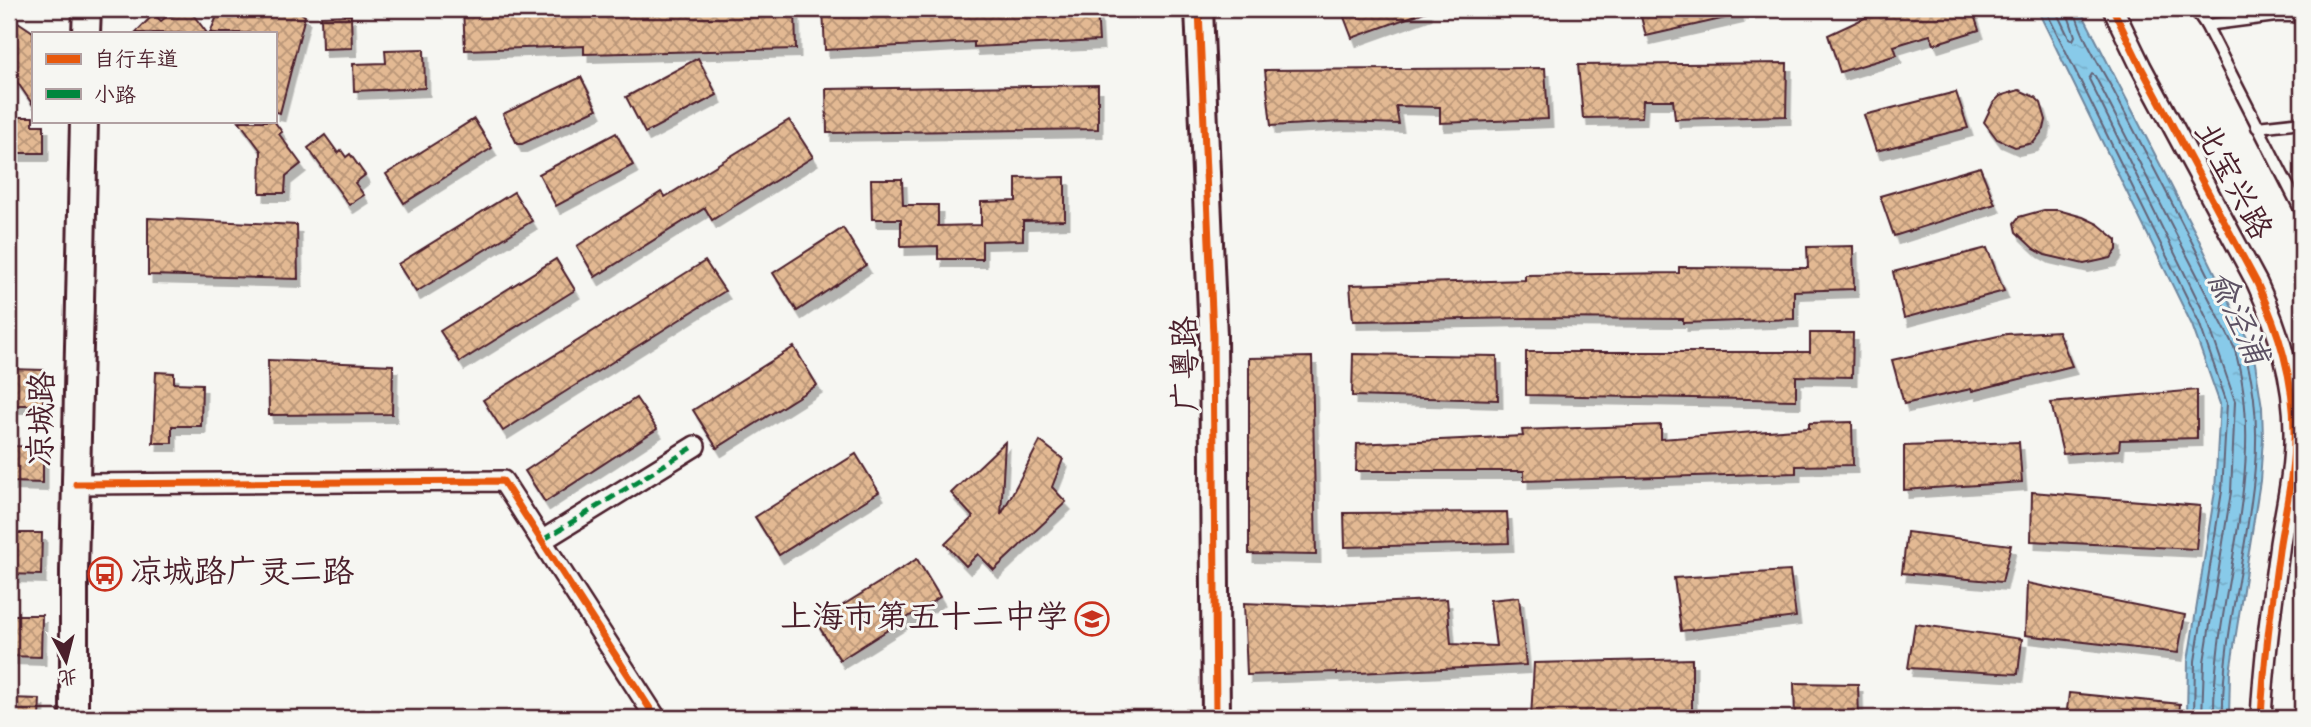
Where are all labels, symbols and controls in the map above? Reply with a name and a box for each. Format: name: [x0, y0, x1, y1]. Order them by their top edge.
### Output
legend: [32, 32, 276, 122]
text: 自行车道: [94, 46, 178, 76]
text: 小路: [94, 82, 136, 112]
street label: 北宝兴路: [2180, 114, 2282, 250]
water label: 俞泾浦: [2193, 263, 2280, 377]
street label: 广粤路: [1164, 316, 1212, 412]
street label: 凉城路: [20, 371, 68, 467]
place label: 凉城路广灵二路: [130, 551, 354, 598]
bus stop icon: 凉城路广灵二路: [86, 555, 124, 593]
place label: 上海市第五十二中学: [780, 596, 1068, 643]
school or university icon: 上海市第五十二中学: [1073, 600, 1111, 638]
north arrow: [32, 626, 102, 696]
text: 北: [57, 661, 79, 690]

